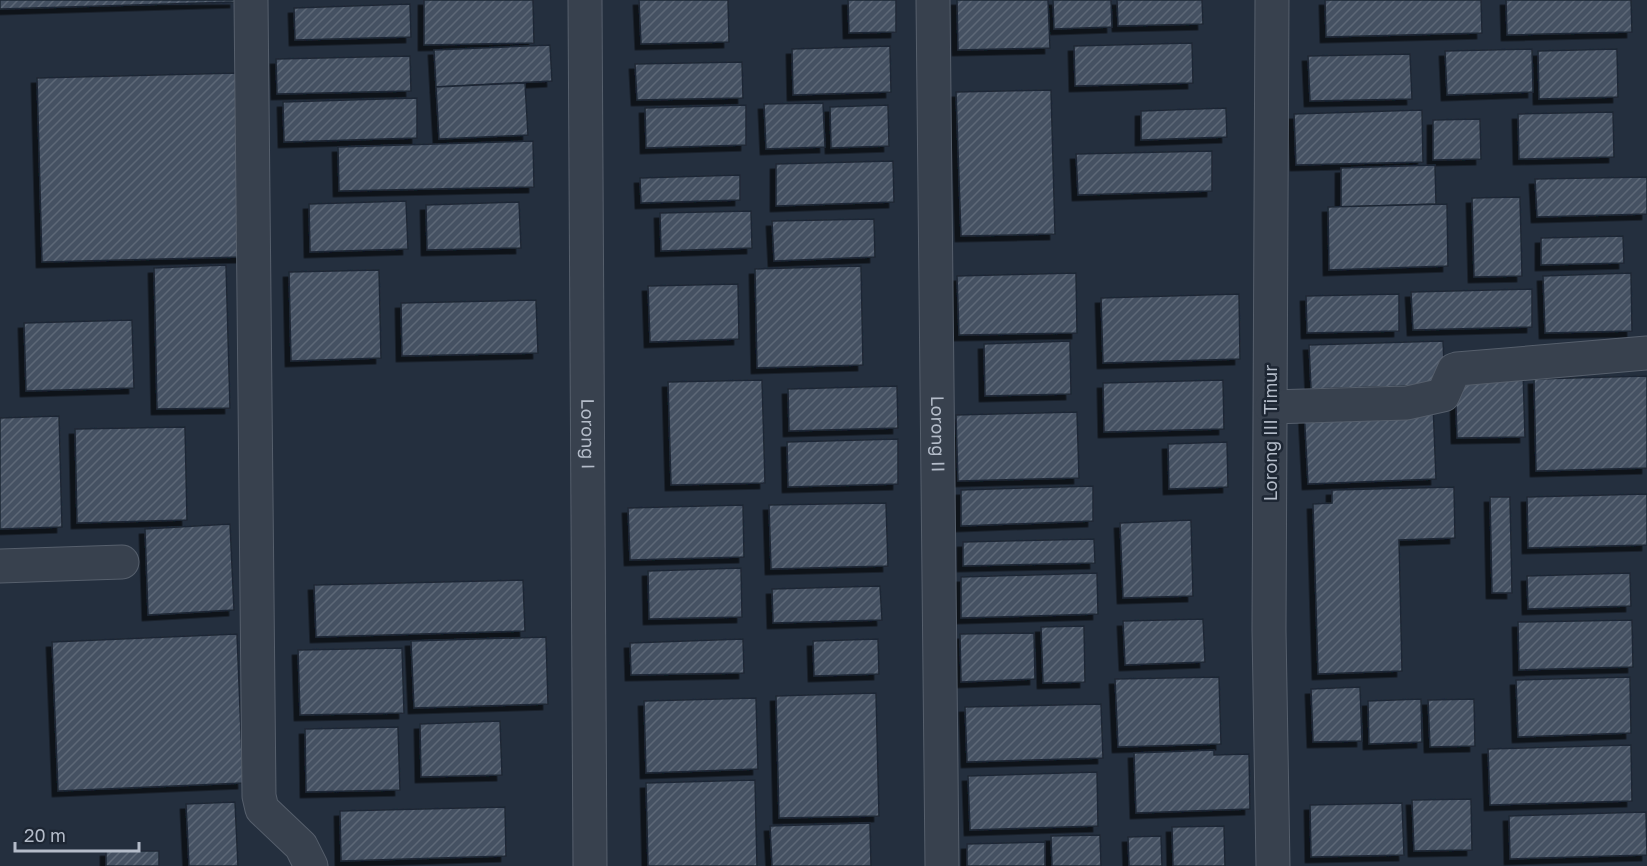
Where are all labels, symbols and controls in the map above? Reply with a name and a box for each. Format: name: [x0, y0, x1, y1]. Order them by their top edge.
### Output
street label: Lorong III Timur: [1259, 365, 1281, 501]
street label: Lorong II: [927, 396, 950, 472]
street label: Lorong I: [577, 398, 600, 469]
scale bar: [15, 815, 140, 853]
text: 20 m: [24, 824, 66, 846]

